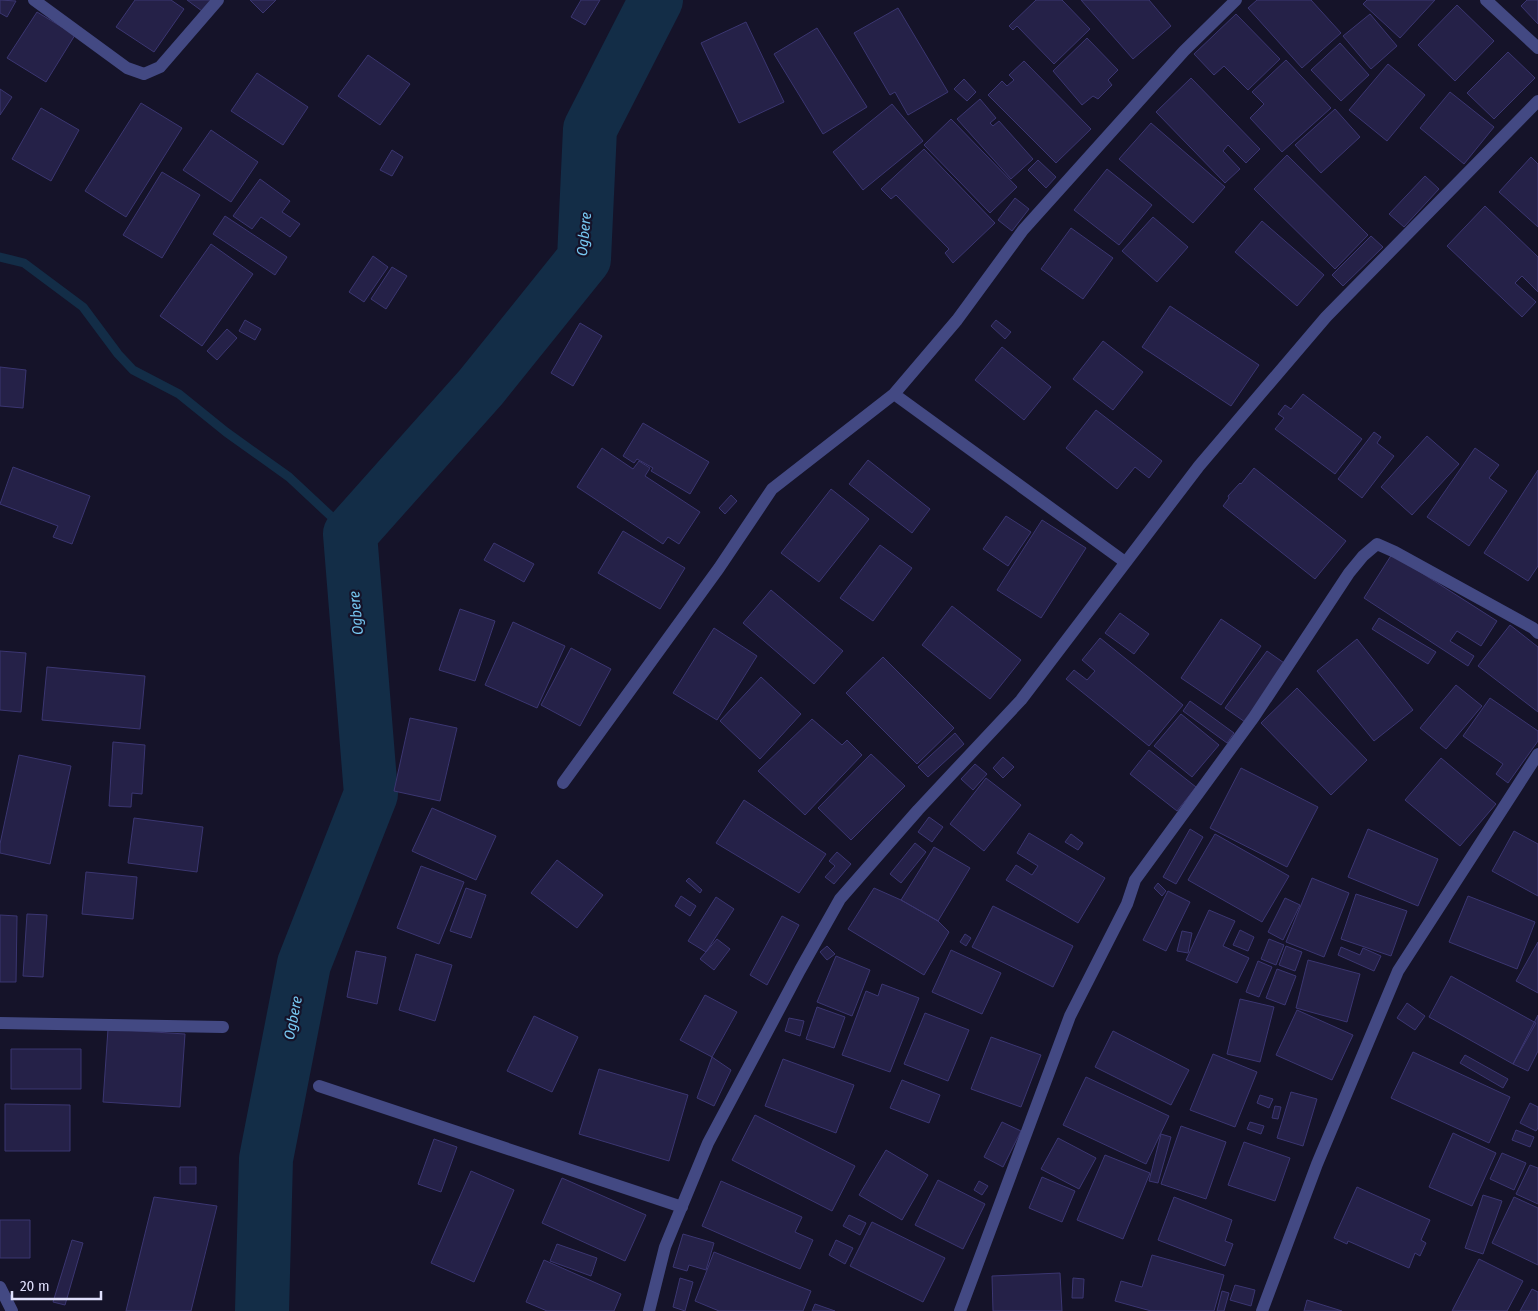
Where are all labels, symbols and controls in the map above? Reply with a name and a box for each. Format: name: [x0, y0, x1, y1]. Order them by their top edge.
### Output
water label: Ogbere: [573, 211, 595, 257]
water label: Ogbere: [345, 590, 367, 636]
water label: Ogbere: [280, 995, 306, 1041]
scale bar: [12, 1268, 101, 1300]
text: 20 m: [20, 1277, 50, 1295]

